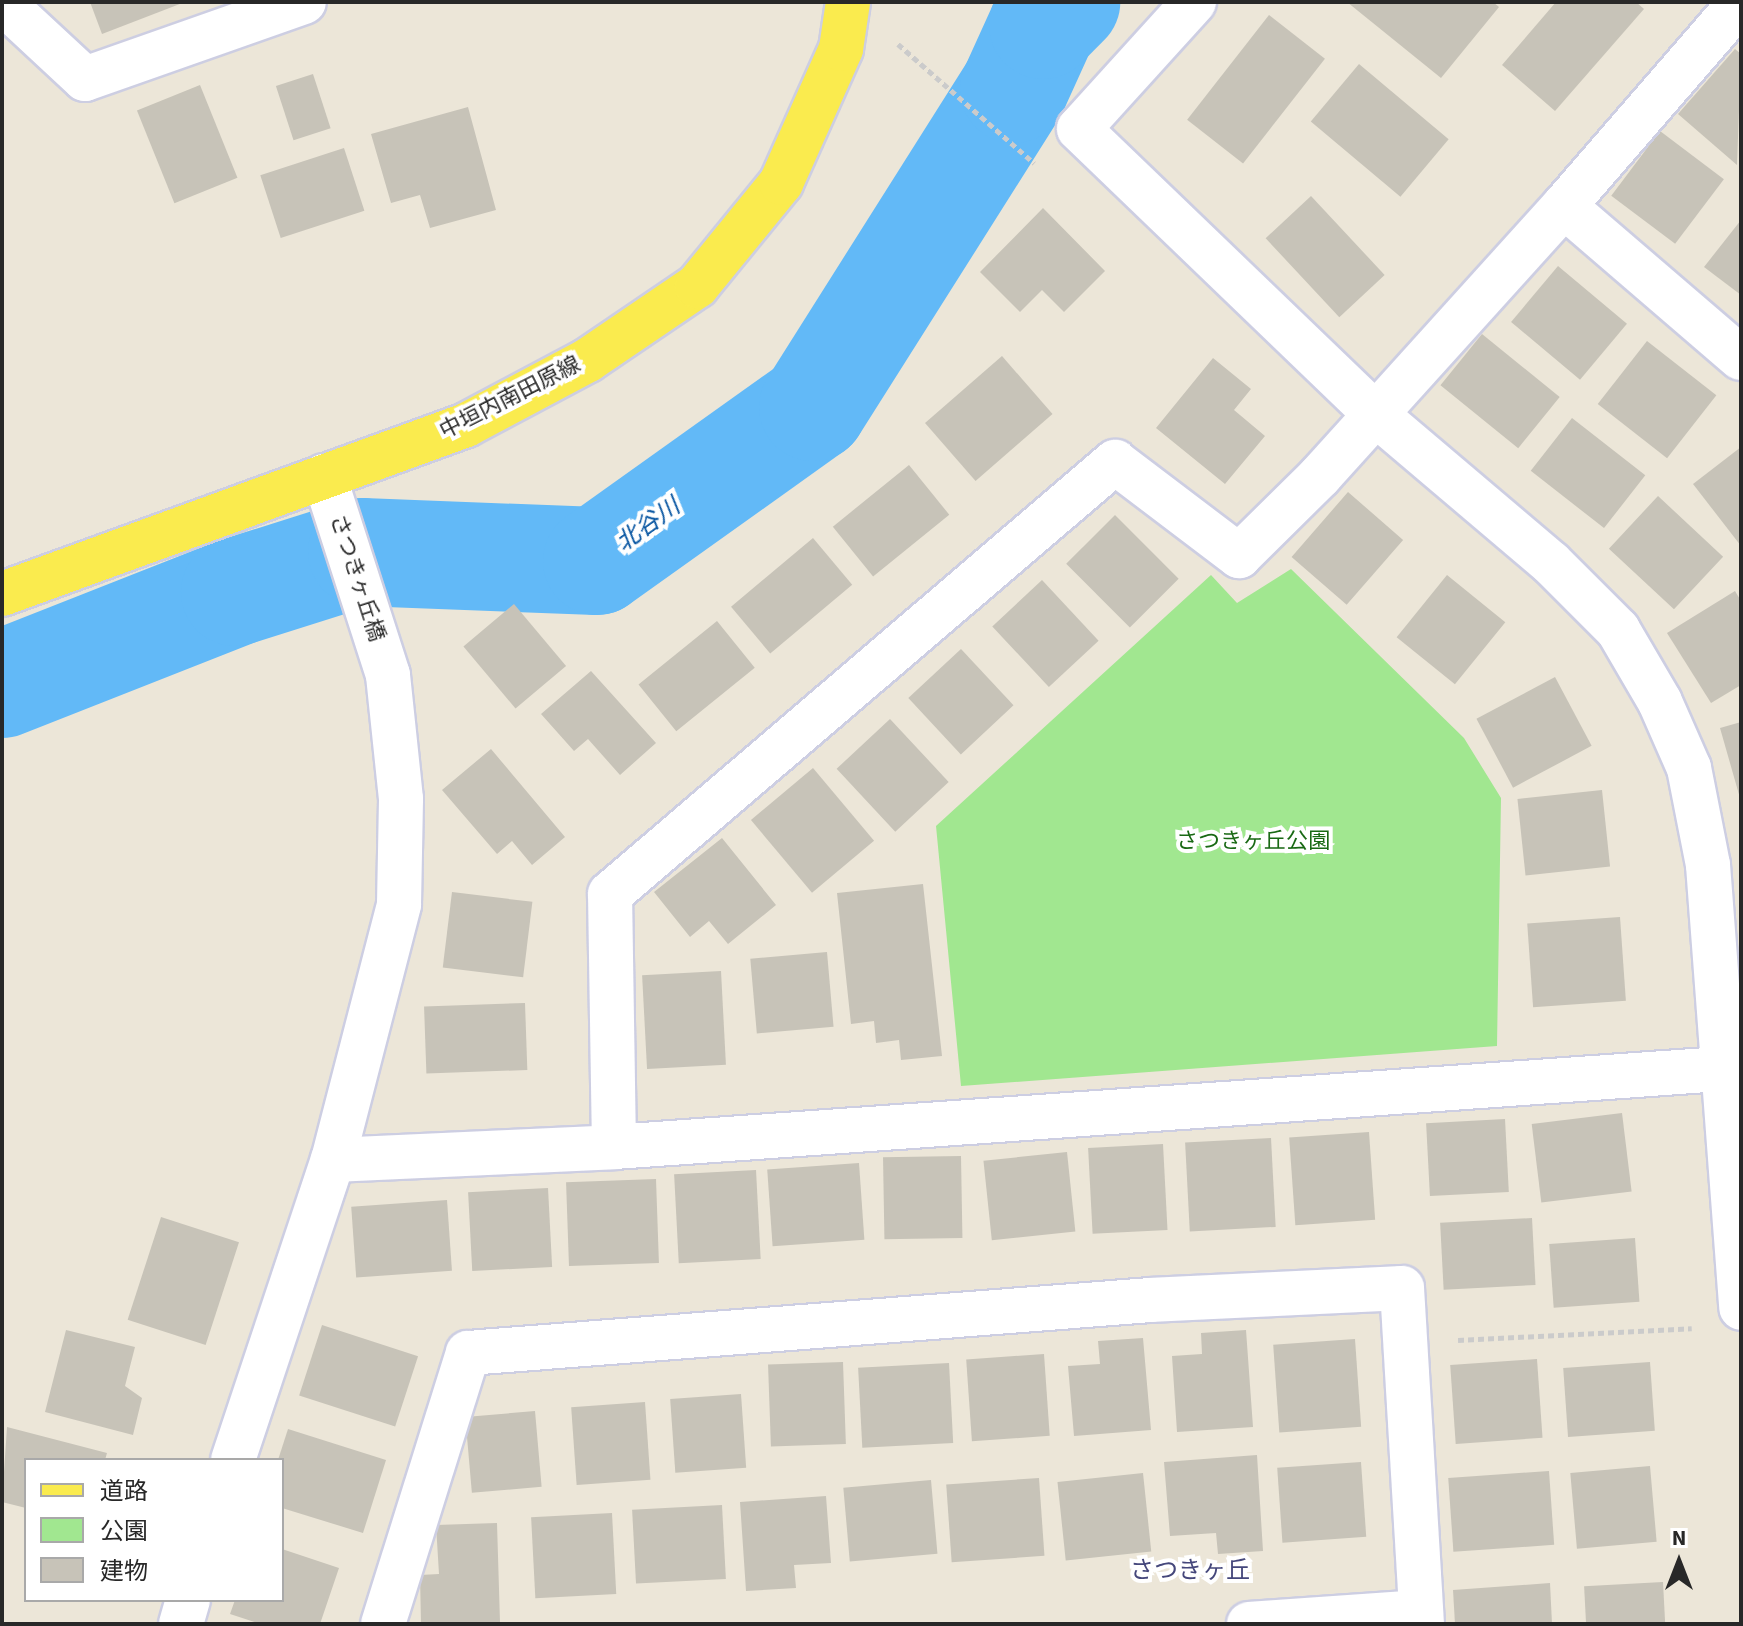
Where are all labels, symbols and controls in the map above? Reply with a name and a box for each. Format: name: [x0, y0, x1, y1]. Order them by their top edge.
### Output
street label: 中垣内南田原線: [435, 351, 585, 445]
water label: 北谷川: [610, 492, 686, 558]
street label: さつきヶ丘橋: [324, 511, 390, 645]
park label: さつきヶ丘公園: [1176, 829, 1330, 855]
legend: [24, 1458, 284, 1602]
text: 道路: [100, 1474, 148, 1509]
text: 公園: [100, 1514, 148, 1549]
north arrow: [1639, 1522, 1719, 1602]
text: N: [1672, 1522, 1686, 1554]
text: 建物: [100, 1554, 148, 1589]
district label: さつきヶ丘: [1130, 1557, 1250, 1585]

